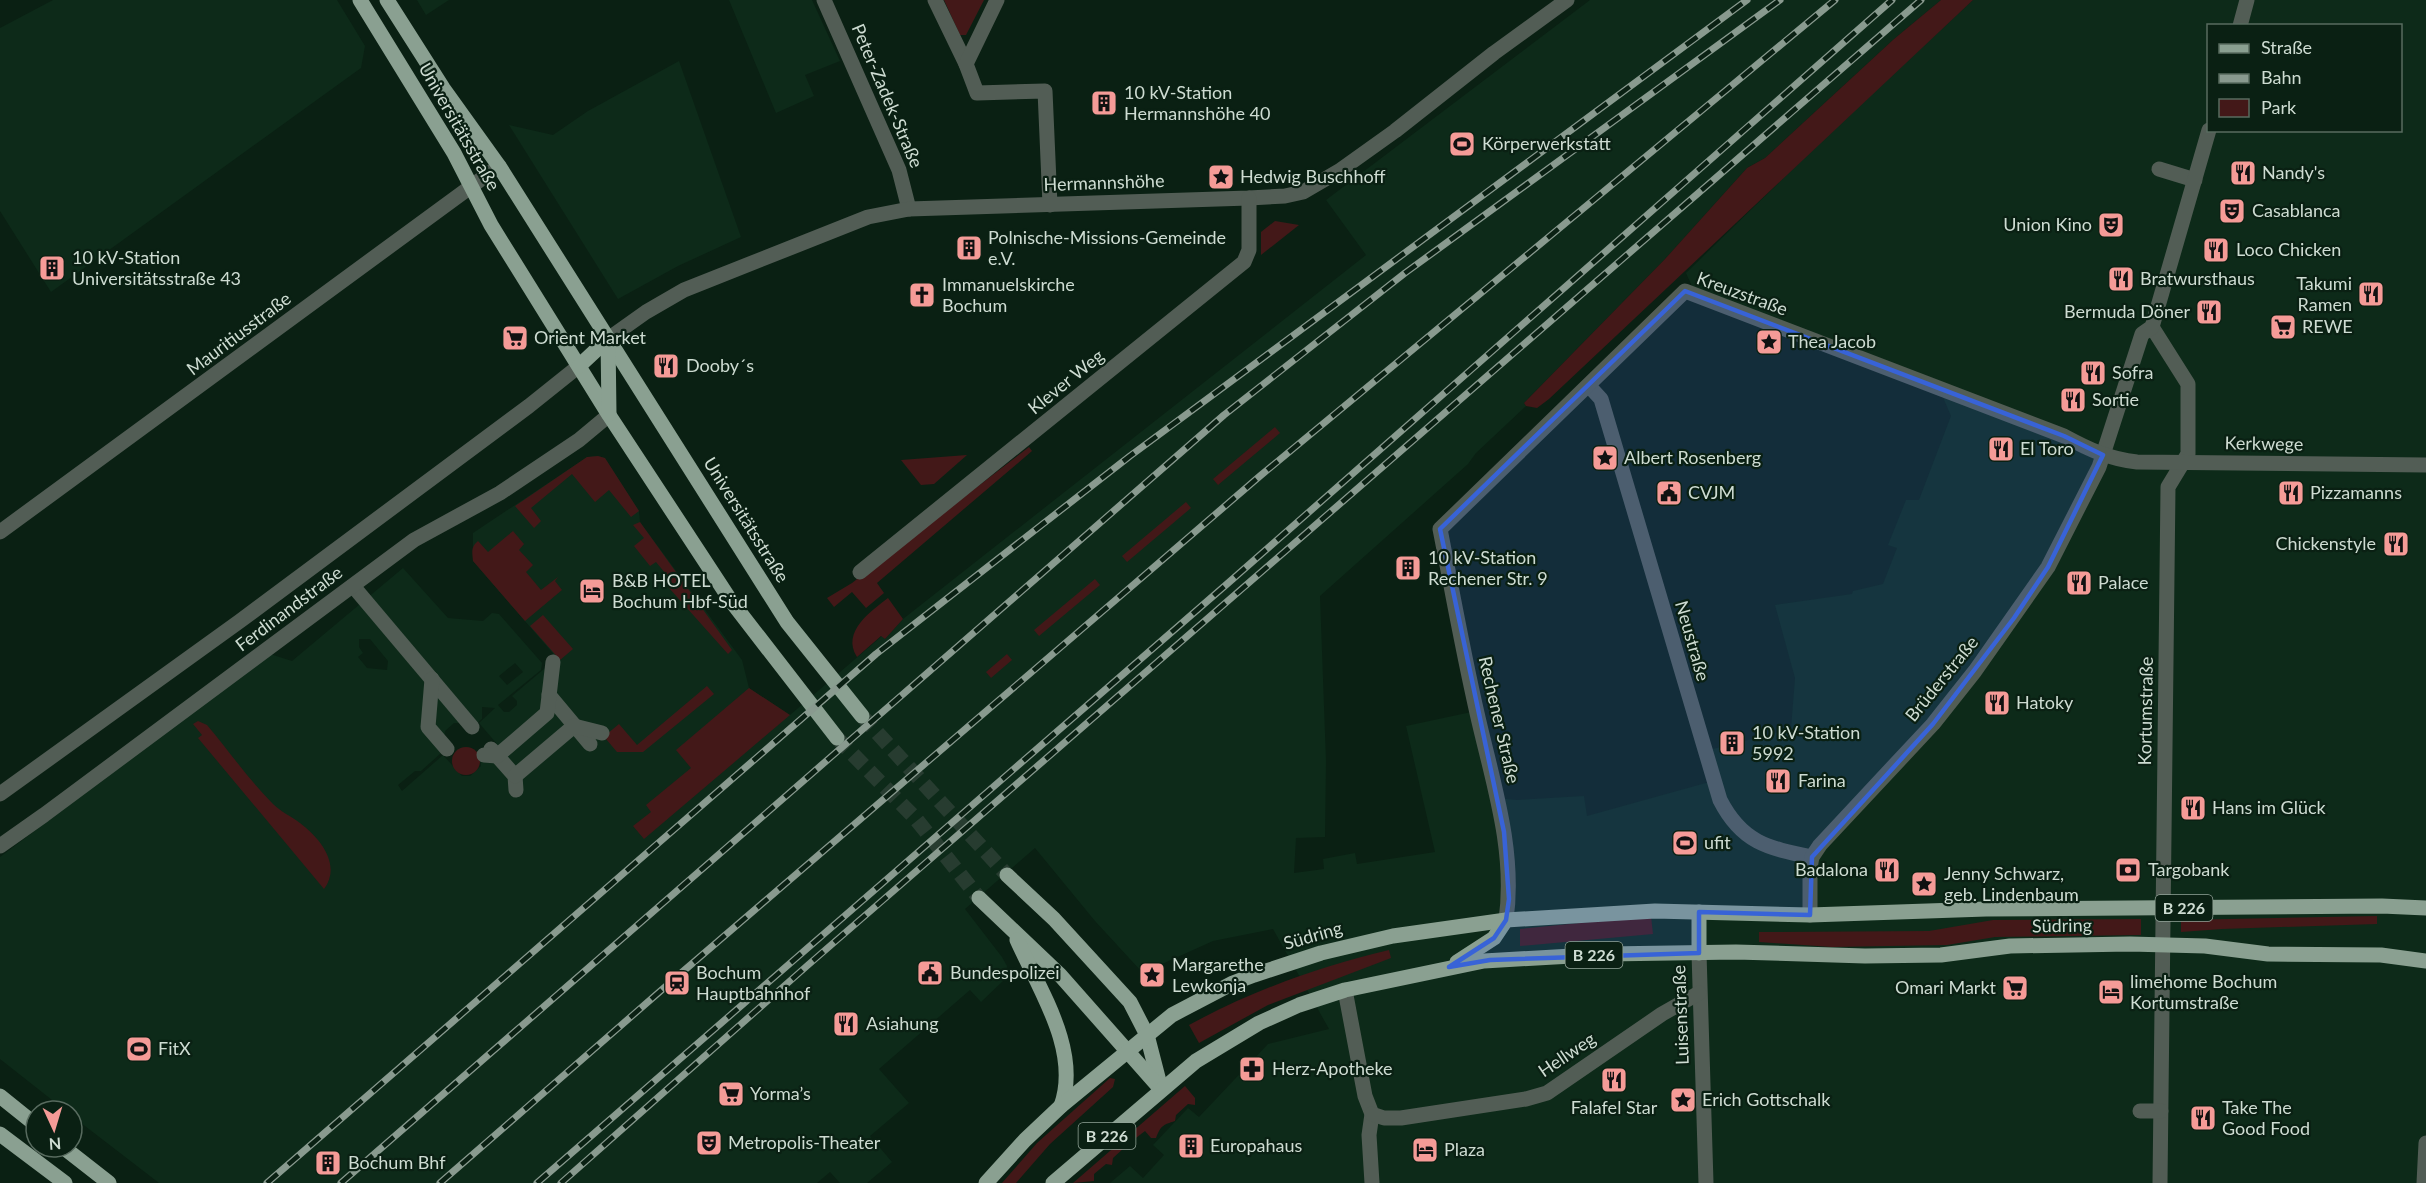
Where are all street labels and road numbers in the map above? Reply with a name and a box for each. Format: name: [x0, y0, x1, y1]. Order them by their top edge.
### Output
street label: Peter-Zadek-Straße: [848, 20, 928, 171]
street label: Universitätsstraße: [414, 59, 505, 194]
street label: Hermannshöhe: [1043, 169, 1165, 195]
street label: Kreuzstraße: [1694, 266, 1791, 320]
street label: Mauritiusstraße: [182, 287, 295, 380]
street label: Klever Weg: [1023, 344, 1108, 418]
street label: Kerkwege: [2224, 431, 2304, 455]
street label: Universitätsstraße: [699, 453, 794, 586]
street label: Ferdinandstraße: [231, 561, 346, 656]
street label: Neustraße: [1671, 598, 1715, 683]
street label: Brüderstraße: [1900, 631, 1982, 726]
street label: Rechener Straße: [1475, 654, 1525, 785]
street label: Kortumstraße: [2133, 656, 2157, 766]
road number: B 226: [2156, 895, 2212, 921]
street label: Südring: [2032, 913, 2092, 937]
street label: Südring: [1281, 916, 1345, 954]
road number: B 226: [1566, 942, 1622, 968]
street label: Luisenstraße: [1667, 965, 1693, 1065]
street label: Hellweg: [1534, 1027, 1599, 1081]
road number: B 226: [1078, 1123, 1136, 1149]

